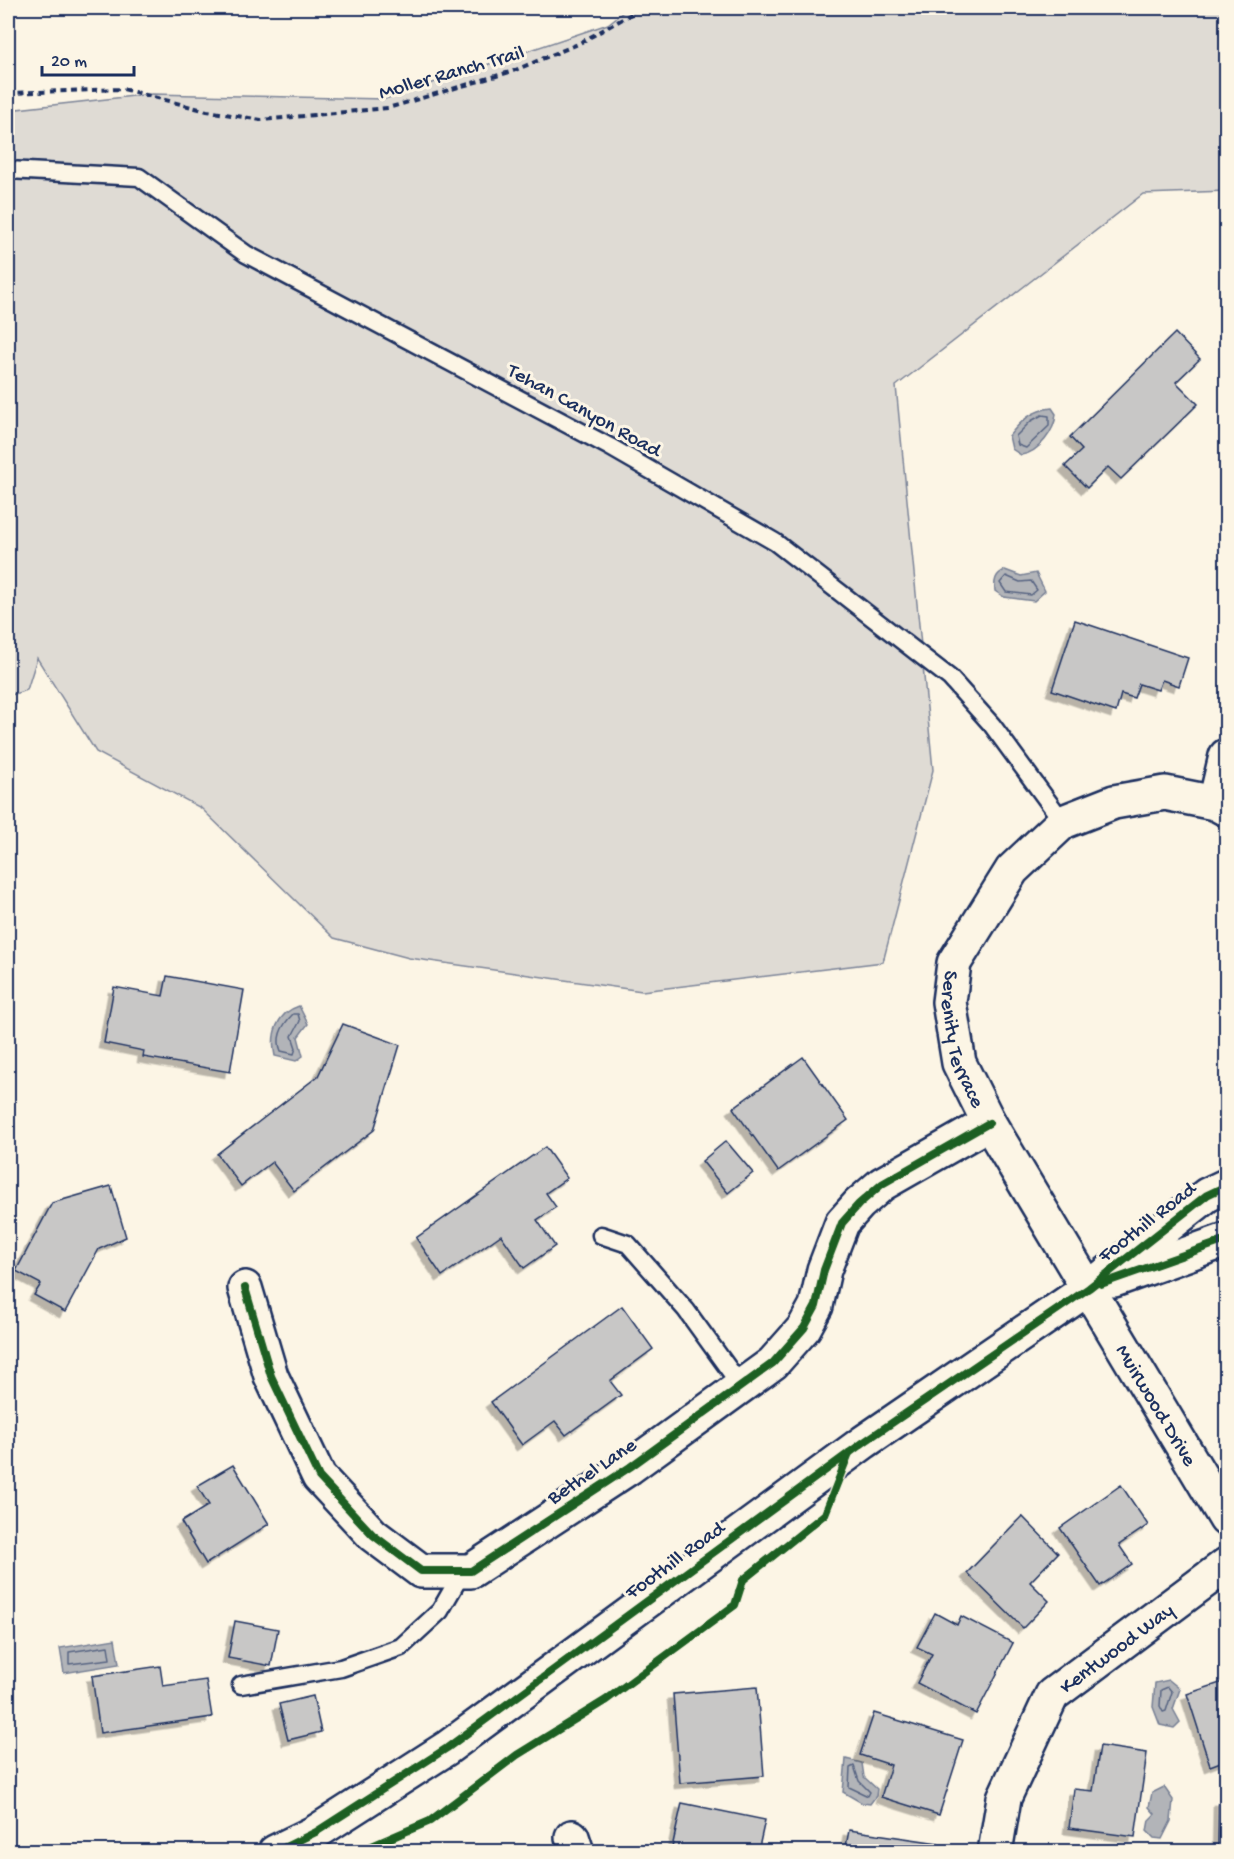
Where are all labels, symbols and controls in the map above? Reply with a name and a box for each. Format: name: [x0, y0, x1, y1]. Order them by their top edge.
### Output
scale bar: [42, 39, 134, 77]
street label: Moller Ranch Trail: [376, 42, 528, 107]
text: 20 m: [51, 52, 87, 73]
street label: Tehan Canyon Road: [501, 359, 666, 465]
street label: Serenity Terrace: [933, 969, 989, 1114]
street label: Foothill Road: [1094, 1177, 1203, 1270]
street label: Muirwood Drive: [1108, 1341, 1201, 1473]
street label: Bethel Lane: [543, 1433, 643, 1512]
street label: Foothill Road: [621, 1516, 732, 1607]
street label: Kentwood Way: [1056, 1599, 1180, 1701]

